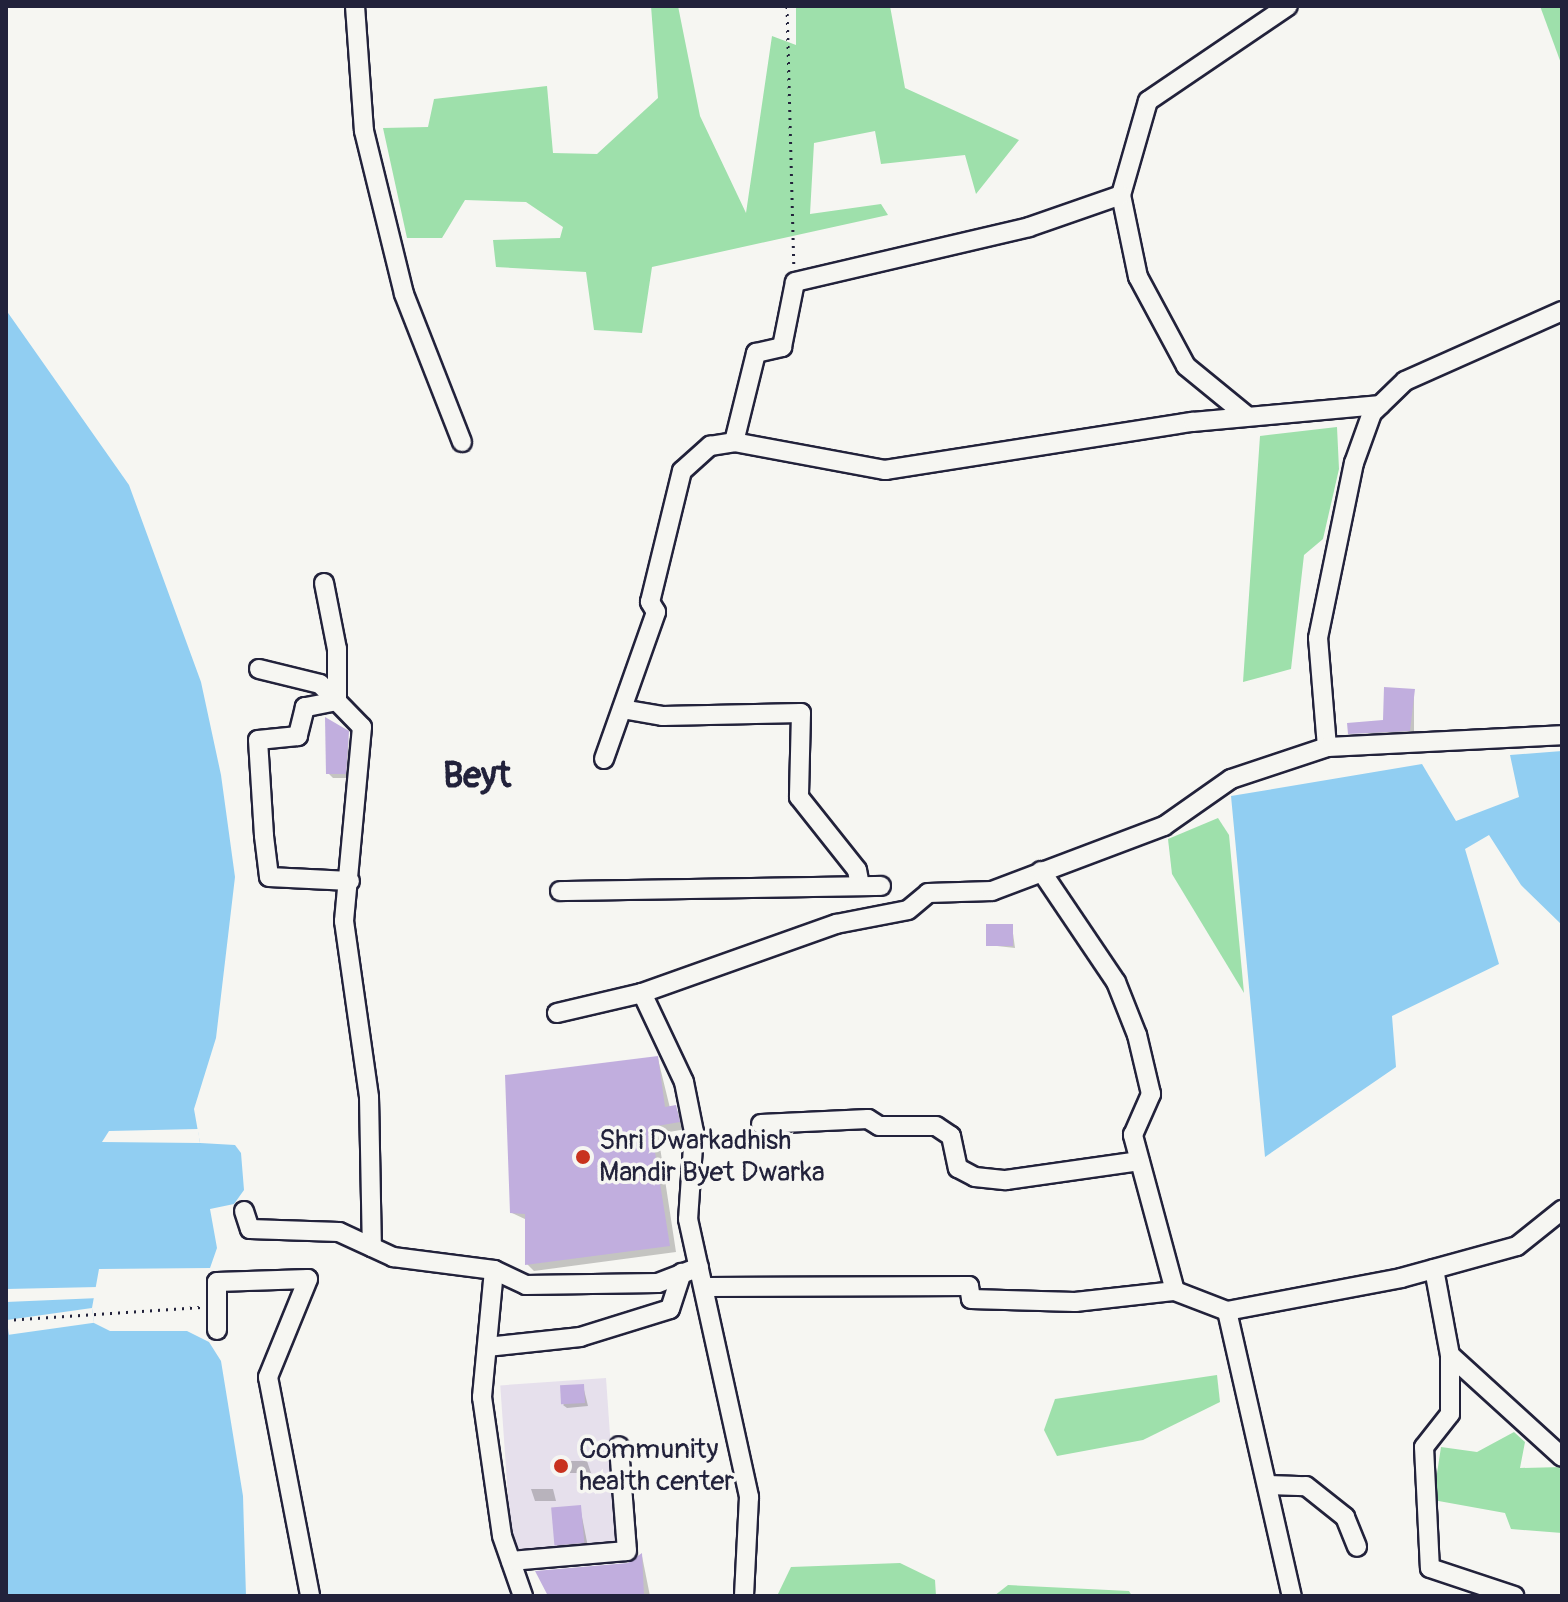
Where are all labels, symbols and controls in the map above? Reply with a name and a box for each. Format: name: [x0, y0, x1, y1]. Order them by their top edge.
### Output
district label: Beyt: [443, 754, 511, 798]
place label: Shri Dwarkadhish Mandir Byet Dwarka: [599, 1124, 825, 1190]
marker: Shri Dwarkadhish Mandir Byet Dwarka: [574, 1148, 592, 1166]
place label: Community health center: [579, 1433, 734, 1499]
marker: Community health center: [550, 1455, 572, 1477]

